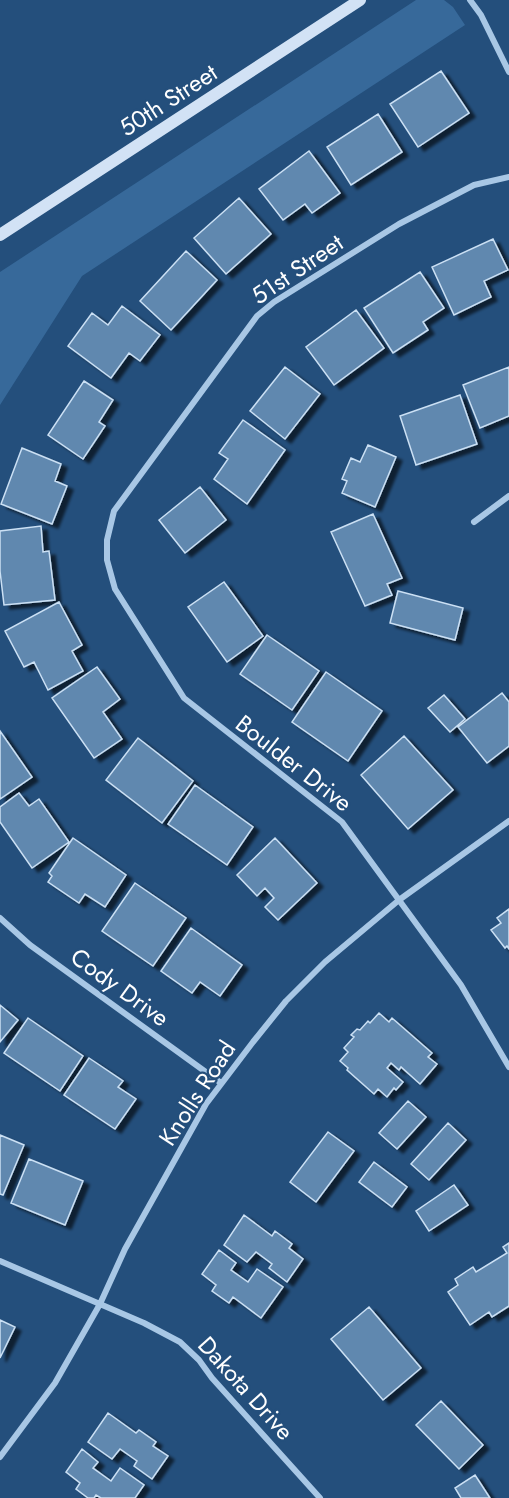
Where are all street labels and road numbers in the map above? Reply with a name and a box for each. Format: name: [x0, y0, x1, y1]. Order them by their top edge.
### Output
street label: 50th Street: [112, 55, 224, 145]
street label: 51st Street: [244, 225, 350, 313]
street label: Boulder Drive: [228, 706, 360, 820]
street label: Cody Drive: [63, 939, 177, 1035]
street label: Knolls Road: [150, 1034, 244, 1152]
street label: Dakota Drive: [190, 1328, 302, 1448]

